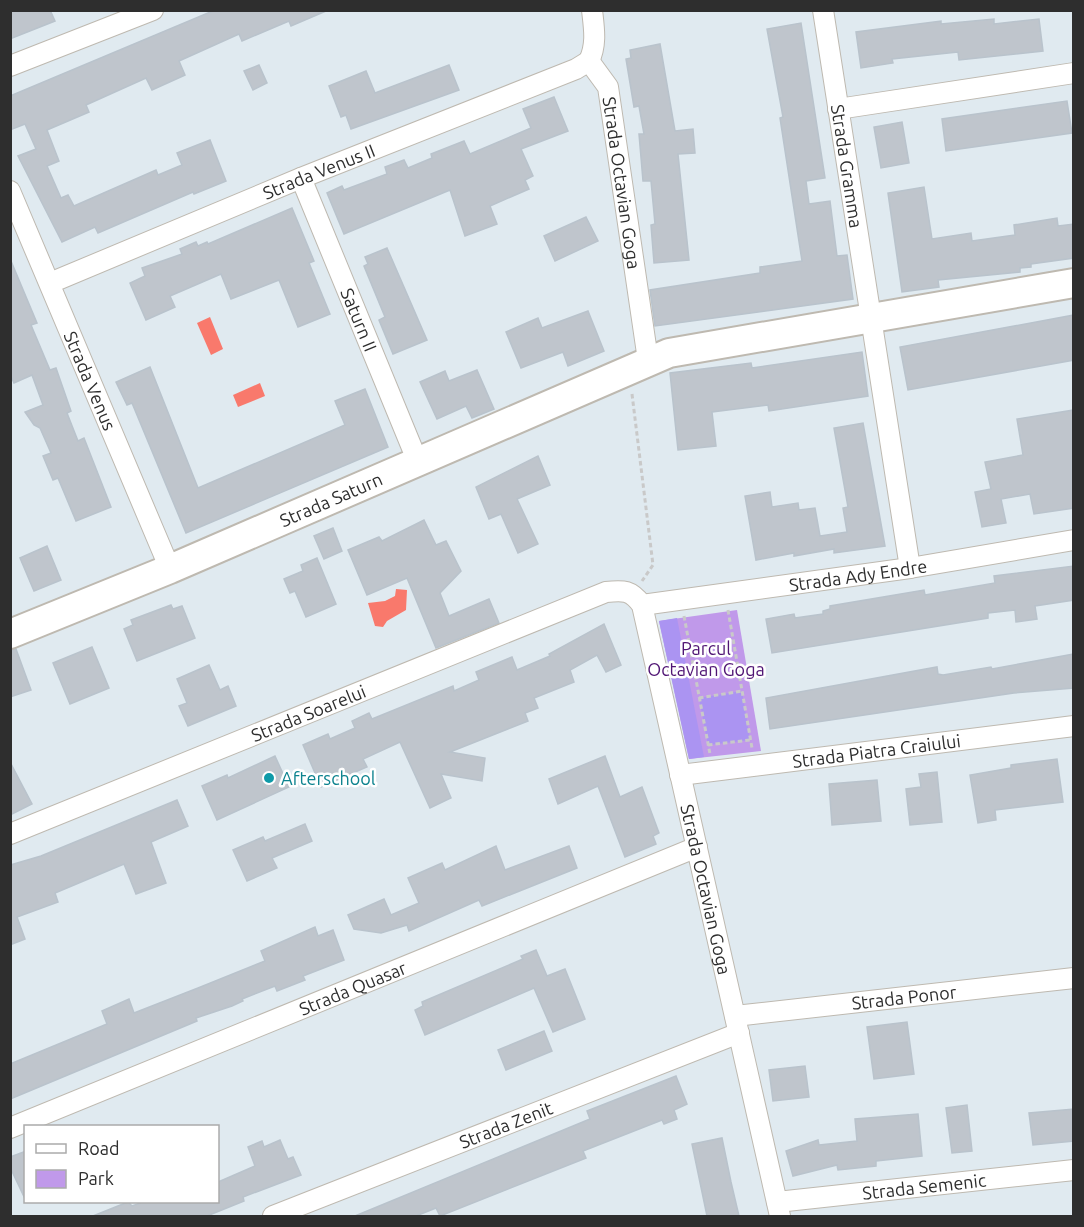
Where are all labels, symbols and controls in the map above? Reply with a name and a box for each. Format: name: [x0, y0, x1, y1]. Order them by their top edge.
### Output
street label: Strada Octavian Goga: [600, 95, 645, 270]
street label: Strada Gramma: [828, 103, 867, 229]
street label: Strada Venus II: [260, 140, 378, 203]
street label: Saturn II: [337, 285, 381, 354]
street label: Strada Venus: [61, 328, 120, 433]
street label: Strada Saturn: [277, 468, 385, 530]
street label: Strada Ady Endre: [788, 555, 929, 595]
park label: Parcul Octavian Goga: [647, 638, 765, 679]
street label: Strada Soarelui: [248, 681, 369, 745]
street label: Strada Piatra Craiului: [791, 730, 962, 771]
place label: Afterschool: [281, 768, 376, 788]
marker: Afterschool: [262, 771, 276, 785]
street label: Strada Octavian Goga: [677, 802, 735, 977]
street label: Strada Quasar: [296, 957, 409, 1019]
street label: Strada Ponor: [851, 981, 958, 1013]
street label: Strada Zenit: [456, 1097, 555, 1152]
legend: [24, 1125, 219, 1203]
text: Road: [78, 1138, 120, 1158]
text: Park: [78, 1168, 114, 1188]
street label: Strada Semenic: [861, 1170, 987, 1203]

